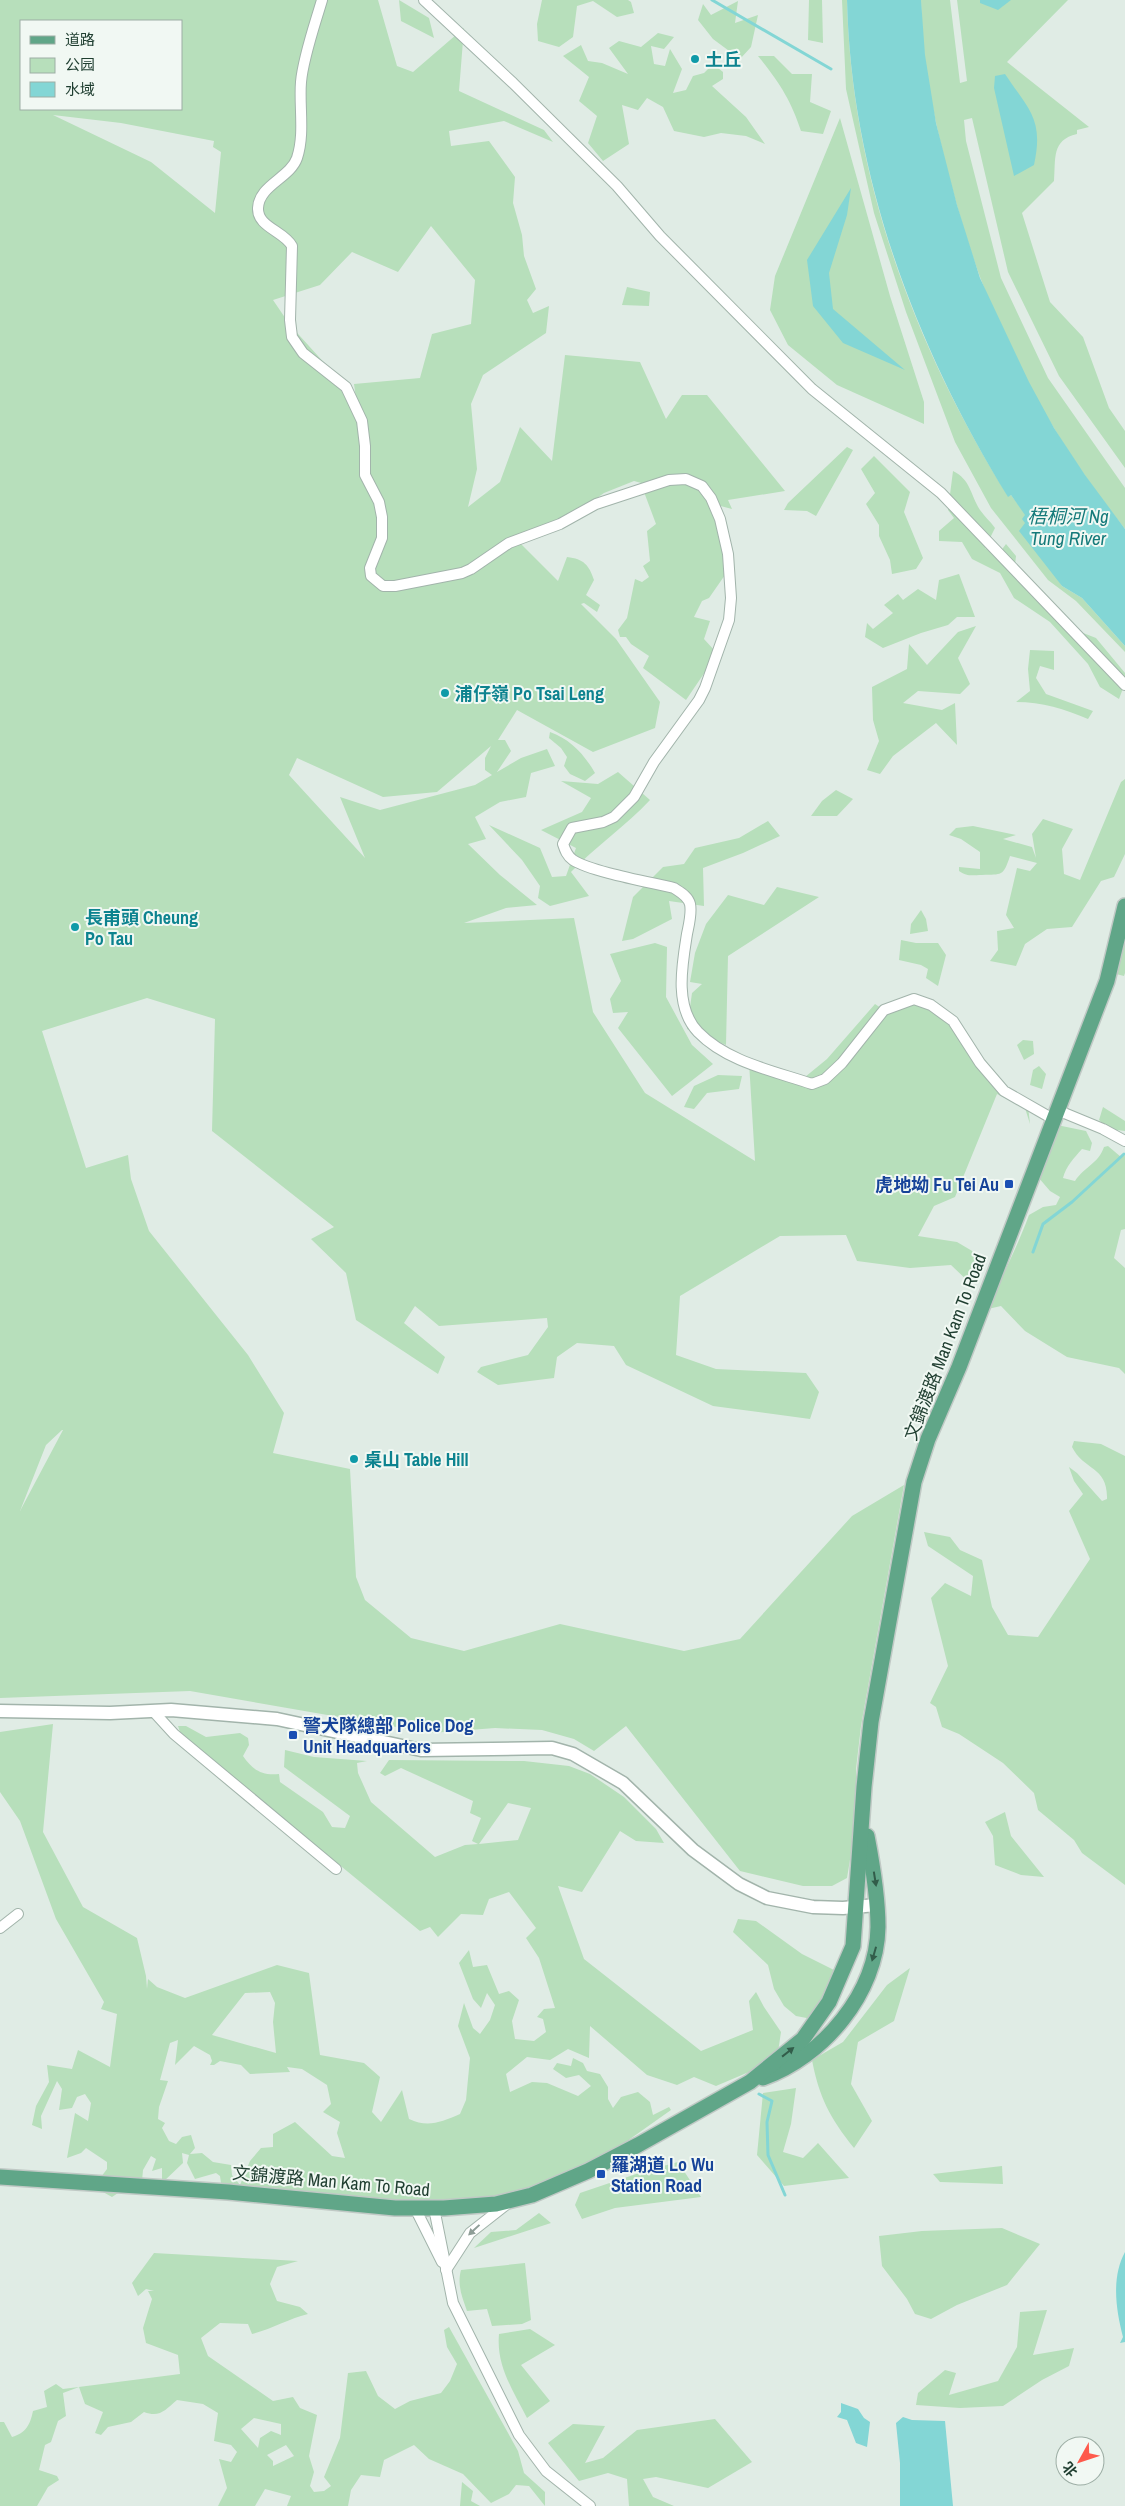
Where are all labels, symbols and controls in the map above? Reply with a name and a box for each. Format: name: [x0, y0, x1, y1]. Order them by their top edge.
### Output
legend: [20, 20, 182, 110]
text: 道路: [65, 29, 95, 50]
place label: 土丘: [705, 47, 741, 72]
marker: 土丘: [689, 53, 701, 65]
text: 公园: [65, 54, 95, 75]
text: 水域: [65, 79, 95, 100]
water label: 梧桐河 Ng Tung River: [1027, 503, 1109, 551]
place label: 浦仔嶺 Po Tsai Leng: [455, 681, 604, 706]
marker: 浦仔嶺 Po Tsai Leng: [439, 687, 451, 699]
place label: 長甫頭 Cheung Po Tau: [85, 905, 198, 951]
marker: 長甫頭 Cheung Po Tau: [69, 921, 81, 933]
place label: 虎地坳 Fu Tei Au: [875, 1172, 999, 1197]
marker: 虎地坳 Fu Tei Au: [1003, 1178, 1015, 1190]
street label: 文錦渡路 Man Kam To Road: [898, 1250, 992, 1444]
place label: 桌山 Table Hill: [364, 1447, 469, 1472]
marker: 桌山 Table Hill: [348, 1453, 360, 1465]
place label: 警犬隊總部 Police Dog Unit Headquarters: [303, 1713, 473, 1759]
marker: 警犬隊總部 Police Dog Unit Headquarters: [287, 1729, 299, 1741]
one-way arrow: [871, 1872, 879, 1888]
one-way arrow: [869, 1946, 877, 1961]
one-way arrow: [781, 2046, 794, 2057]
place label: 羅湖道 Lo Wu Station Road: [611, 2152, 714, 2198]
street label: 文錦渡路 Man Kam To Road: [231, 2160, 431, 2202]
marker: 羅湖道 Lo Wu Station Road: [595, 2168, 607, 2180]
one-way arrow: [468, 2224, 480, 2236]
north arrow: [1055, 2436, 1105, 2486]
text: 北: [1059, 2458, 1081, 2481]

